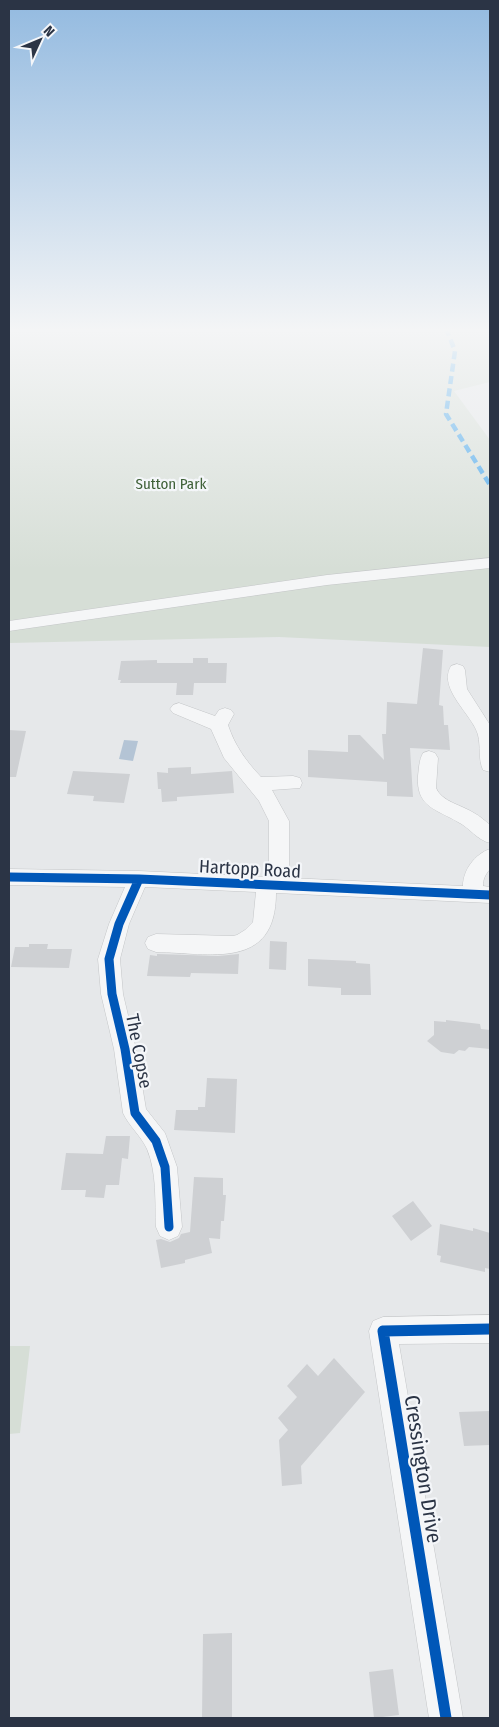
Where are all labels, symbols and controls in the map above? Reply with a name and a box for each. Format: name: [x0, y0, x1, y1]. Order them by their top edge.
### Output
north arrow: [15, 15, 65, 65]
text: N: [40, 22, 58, 40]
park label: Sutton Park: [136, 475, 206, 493]
street label: Hartopp Road: [199, 855, 301, 883]
street label: The Copse: [121, 1012, 157, 1090]
street label: Cressington Drive: [398, 1393, 448, 1545]

